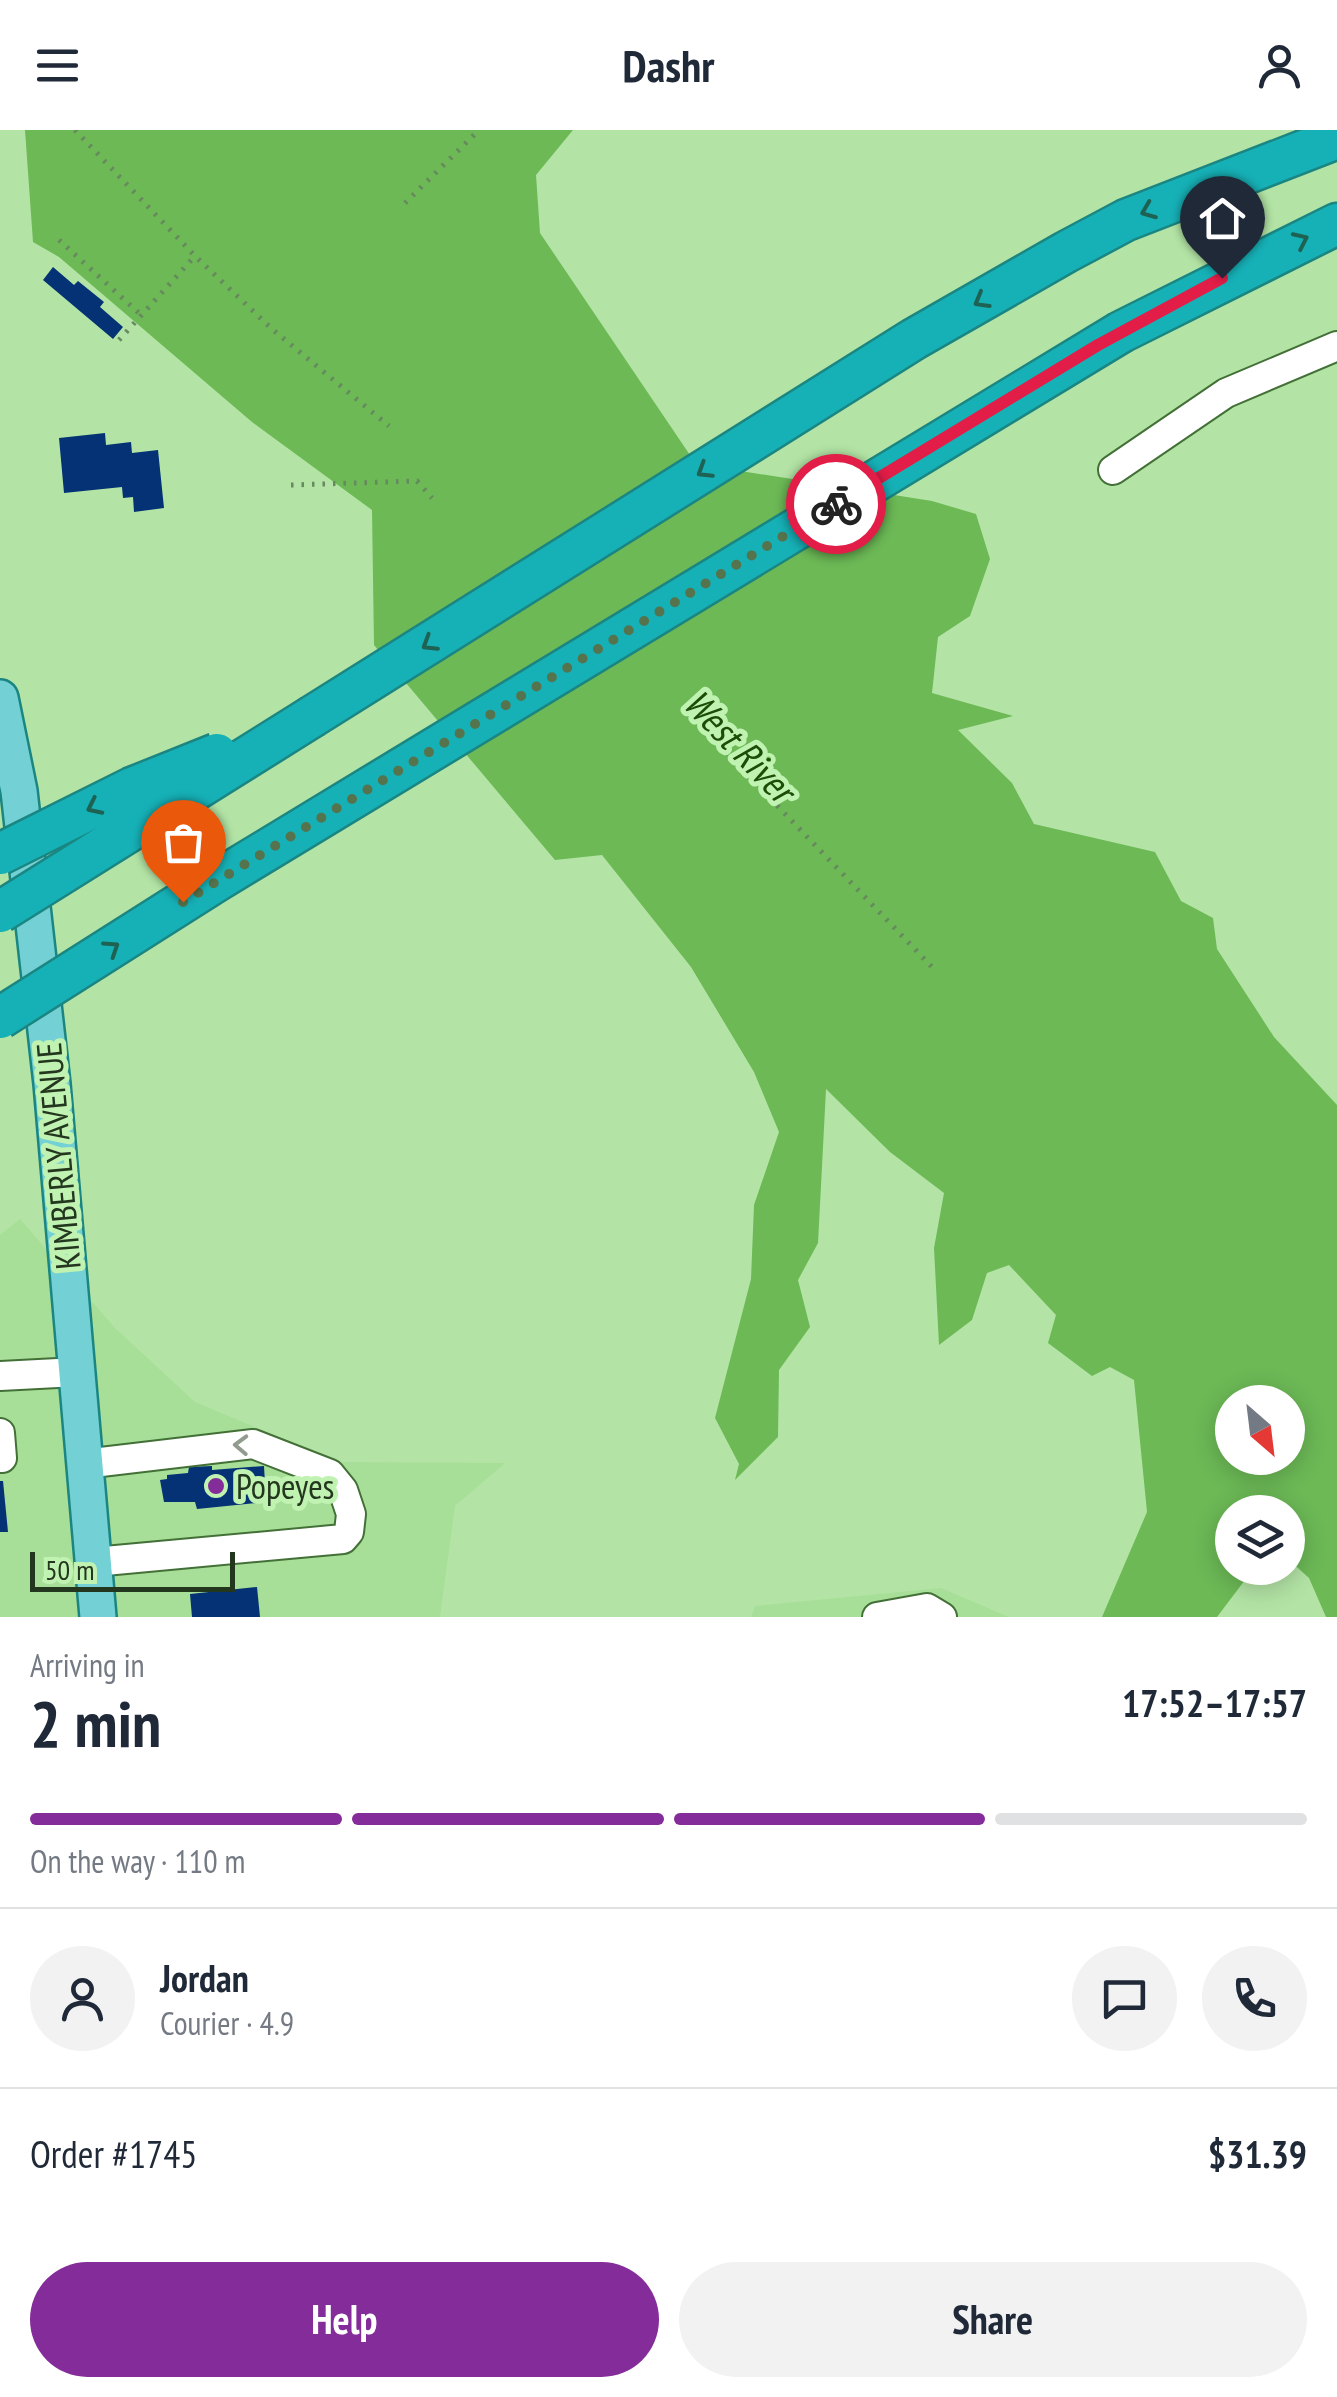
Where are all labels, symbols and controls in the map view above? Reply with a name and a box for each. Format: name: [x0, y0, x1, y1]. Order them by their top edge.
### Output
text: Dashr: [623, 36, 714, 94]
icon: menu: [30, 38, 85, 93]
icon: person: [1252, 38, 1307, 93]
pin: [1180, 176, 1265, 279]
icon: home: [1195, 191, 1250, 246]
one-way arrow: [1140, 199, 1158, 219]
one-way arrow: [1291, 233, 1309, 253]
one-way arrow: [974, 289, 992, 308]
courier: [786, 454, 886, 554]
one-way arrow: [697, 459, 715, 478]
icon: bike: [809, 477, 864, 532]
one-way arrow: [422, 631, 440, 650]
water label: West River: [674, 678, 809, 815]
one-way arrow: [87, 795, 105, 814]
pin: [141, 800, 226, 903]
icon: bag: [156, 815, 211, 870]
one-way arrow: [102, 941, 120, 960]
street label: KIMBERLY AVENUE: [25, 1041, 91, 1271]
north arrow: [1215, 1385, 1305, 1475]
map controls: [1215, 1385, 1305, 1585]
one-way arrow: [233, 1435, 249, 1456]
place label: Popeyes: [236, 1463, 334, 1509]
marker: Popeyes: [205, 1475, 227, 1497]
button: layers: [1215, 1495, 1305, 1585]
scale bar: [30, 1547, 235, 1592]
text: 50 m: [45, 1551, 94, 1588]
text: Arriving in: [30, 1644, 145, 1686]
text: 17:52–17:57: [1122, 1678, 1307, 1727]
text: 2 min: [30, 1681, 161, 1765]
text: On the way · 110 m: [30, 1840, 245, 1882]
button: person: [30, 1946, 135, 2051]
button: chat: [1072, 1946, 1177, 2051]
button: phone: [1202, 1946, 1307, 2051]
text: Jordan: [160, 1953, 249, 2002]
text: Courier · 4.9: [160, 2002, 294, 2044]
text: Order #1745: [30, 2129, 197, 2178]
text: $31.39: [1208, 2129, 1307, 2178]
button: Help: [30, 2262, 659, 2377]
button: Share: [679, 2262, 1307, 2377]

